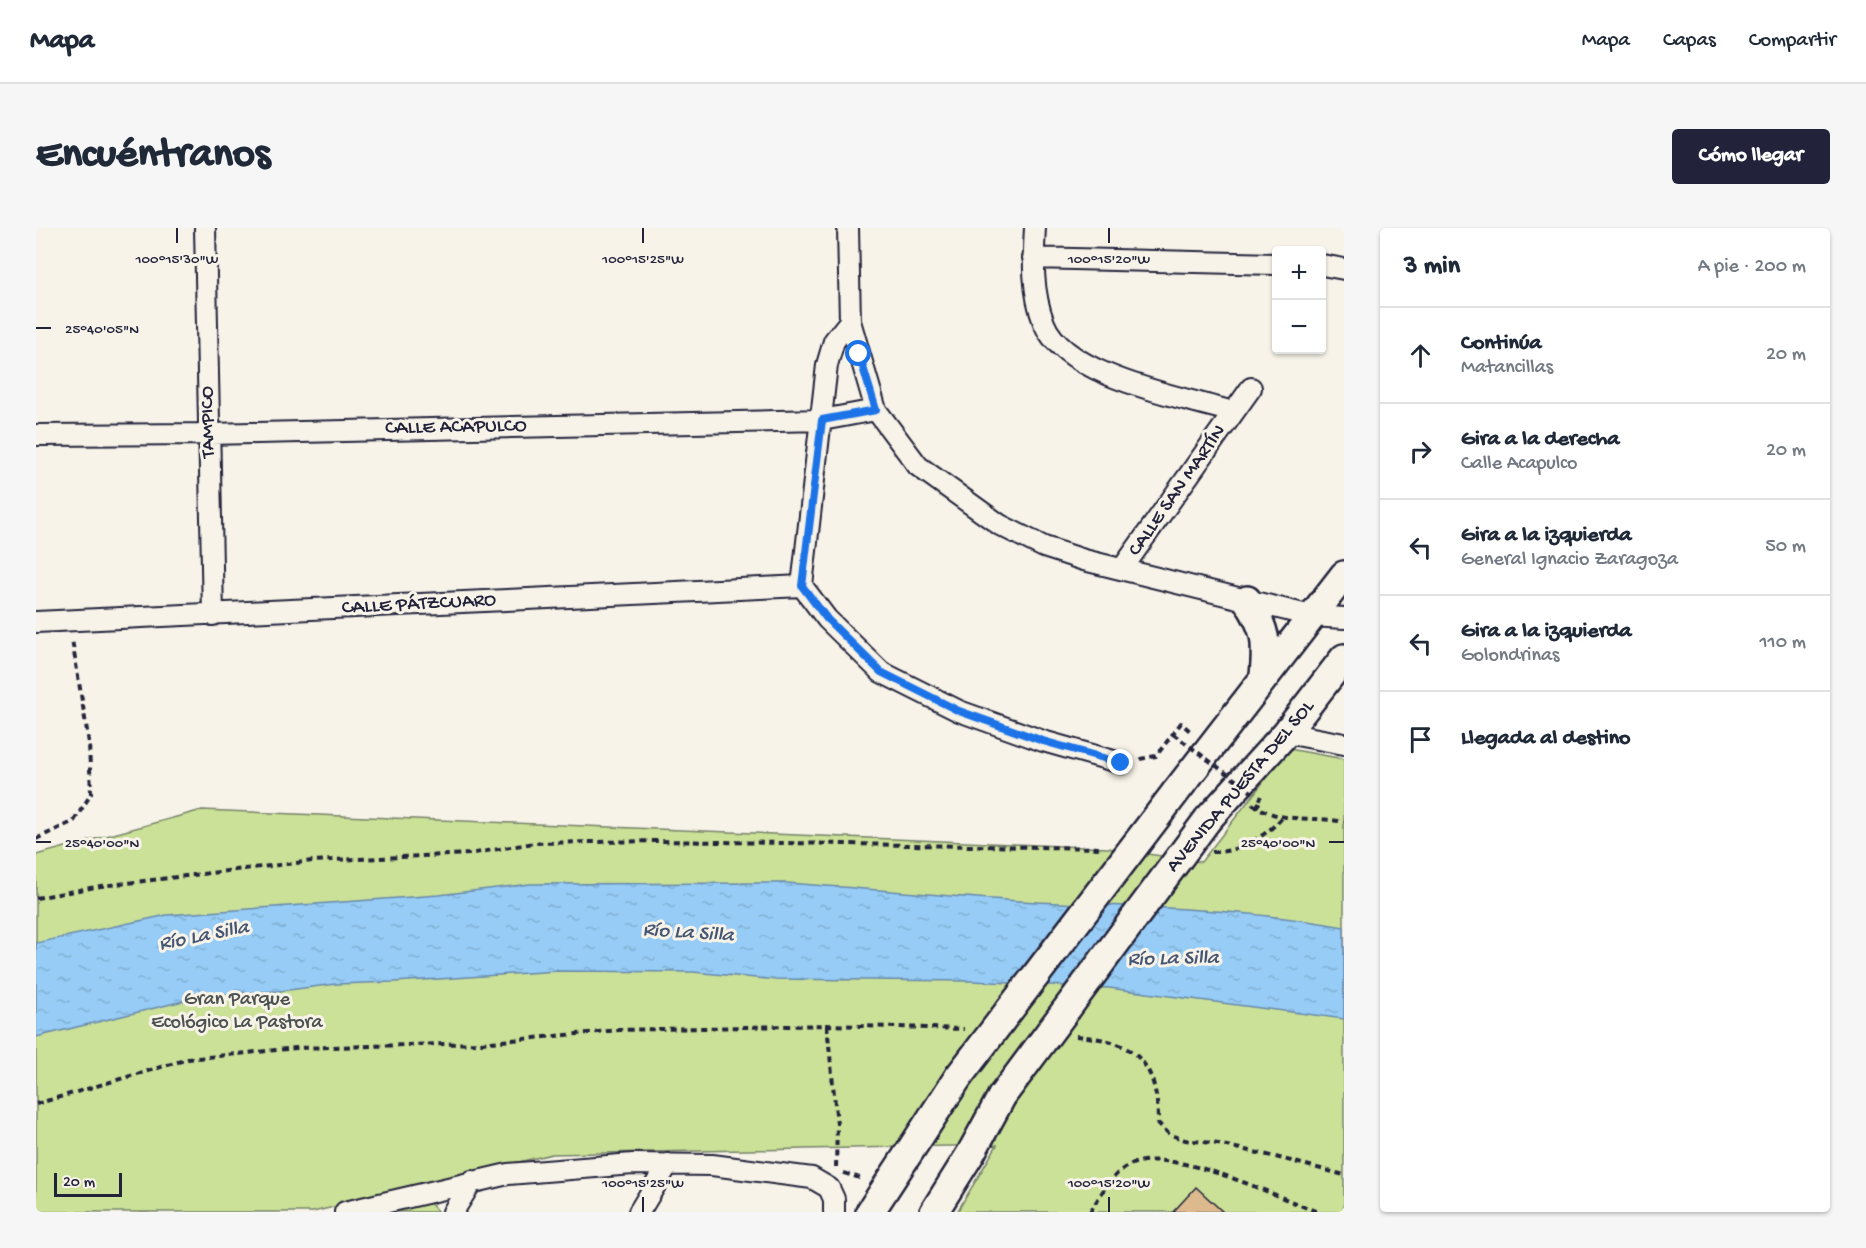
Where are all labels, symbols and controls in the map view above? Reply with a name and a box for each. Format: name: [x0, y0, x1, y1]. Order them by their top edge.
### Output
text: Mapa: [30, 25, 94, 58]
text: Mapa: [1582, 29, 1630, 54]
text: Capas: [1663, 29, 1716, 54]
text: Compartir: [1749, 29, 1836, 54]
button: Cómo llegar: [1672, 129, 1830, 184]
text: Encuéntranos: [36, 132, 270, 181]
map controls: [1272, 246, 1326, 354]
button: +: [1272, 246, 1326, 300]
text: 100°15'30"W: [135, 251, 219, 269]
text: 100°15'25"W: [601, 251, 684, 269]
text: 100°15'20"W: [1067, 251, 1150, 269]
text: 3 min: [1404, 252, 1460, 283]
text: A pie · 200 m: [1698, 256, 1806, 279]
button: −: [1272, 300, 1326, 354]
text: 25°40'05"N: [65, 321, 139, 339]
text: Continúa: [1461, 331, 1542, 357]
icon: ahead: [1404, 339, 1437, 372]
route start: [845, 340, 871, 366]
text: 20 m: [1766, 344, 1806, 367]
text: Matancillas: [1461, 357, 1553, 380]
street label: TAMPICO: [197, 386, 221, 459]
street label: CALLE ACAPULCO: [385, 415, 527, 441]
street label: CALLE SAN MARTÍN: [1123, 420, 1232, 561]
text: Gira a la derecha: [1461, 427, 1619, 453]
icon: right: [1404, 435, 1437, 468]
text: 20 m: [1766, 440, 1806, 463]
text: Calle Acapulco: [1461, 453, 1577, 476]
text: Gira a la izquierda: [1461, 523, 1632, 549]
icon: left: [1404, 531, 1437, 564]
text: 50 m: [1765, 536, 1806, 559]
text: General Ignacio Zaragoza: [1461, 549, 1678, 572]
street label: CALLE PÁTZCUARO: [341, 587, 497, 621]
text: Gira a la izquierda: [1461, 619, 1632, 645]
icon: left: [1404, 627, 1437, 660]
text: 110 m: [1760, 632, 1806, 655]
text: Golondrinas: [1461, 645, 1559, 668]
street label: AVENIDA PUESTA DEL SOL: [1162, 696, 1320, 878]
icon: arrive: [1404, 723, 1437, 756]
text: Llegada al destino: [1461, 726, 1631, 752]
route end: [1107, 749, 1133, 775]
text: 25°40'00"N: [65, 835, 139, 853]
text: 25°40'00"N: [1241, 835, 1315, 853]
water label: Río La Silla: [157, 916, 252, 958]
water label: Río La Silla: [642, 918, 736, 950]
water label: Río La Silla: [1127, 947, 1220, 973]
park label: Gran Parque Ecológico La Pastora: [151, 989, 324, 1035]
scale bar: [54, 1170, 122, 1198]
text: 20 m: [63, 1174, 95, 1193]
text: 100°15'25"W: [601, 1175, 684, 1193]
text: 100°15'20"W: [1067, 1175, 1150, 1193]

